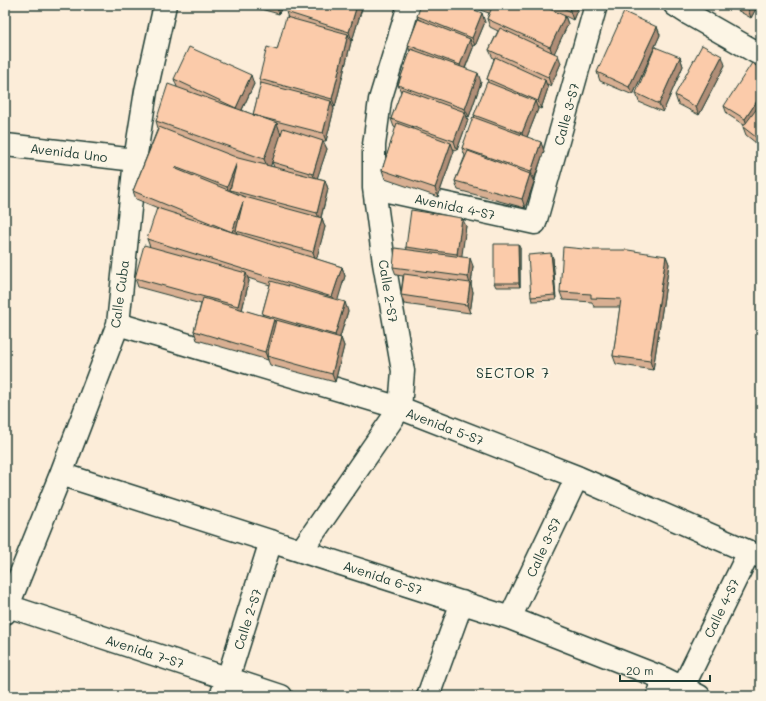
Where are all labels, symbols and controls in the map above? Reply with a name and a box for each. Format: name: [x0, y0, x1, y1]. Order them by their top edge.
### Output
street label: Calle 3-S7: [550, 81, 582, 147]
street label: Avenida Uno: [29, 139, 109, 165]
street label: Avenida 4-S7: [413, 189, 497, 223]
street label: Calle 2-S7: [376, 258, 402, 324]
street label: Calle Cuba: [106, 259, 132, 329]
district label: SECTOR 7: [476, 363, 550, 382]
street label: Avenida 5-S7: [404, 403, 486, 449]
street label: Calle 3-S7: [522, 515, 564, 579]
street label: Avenida 6-S7: [341, 556, 425, 598]
street label: Calle 4-S7: [699, 576, 743, 640]
street label: Calle 2-S7: [229, 586, 265, 652]
street label: Avenida 7-S7: [104, 630, 186, 672]
scale bar: [620, 657, 710, 683]
text: 20 m: [626, 662, 654, 678]

